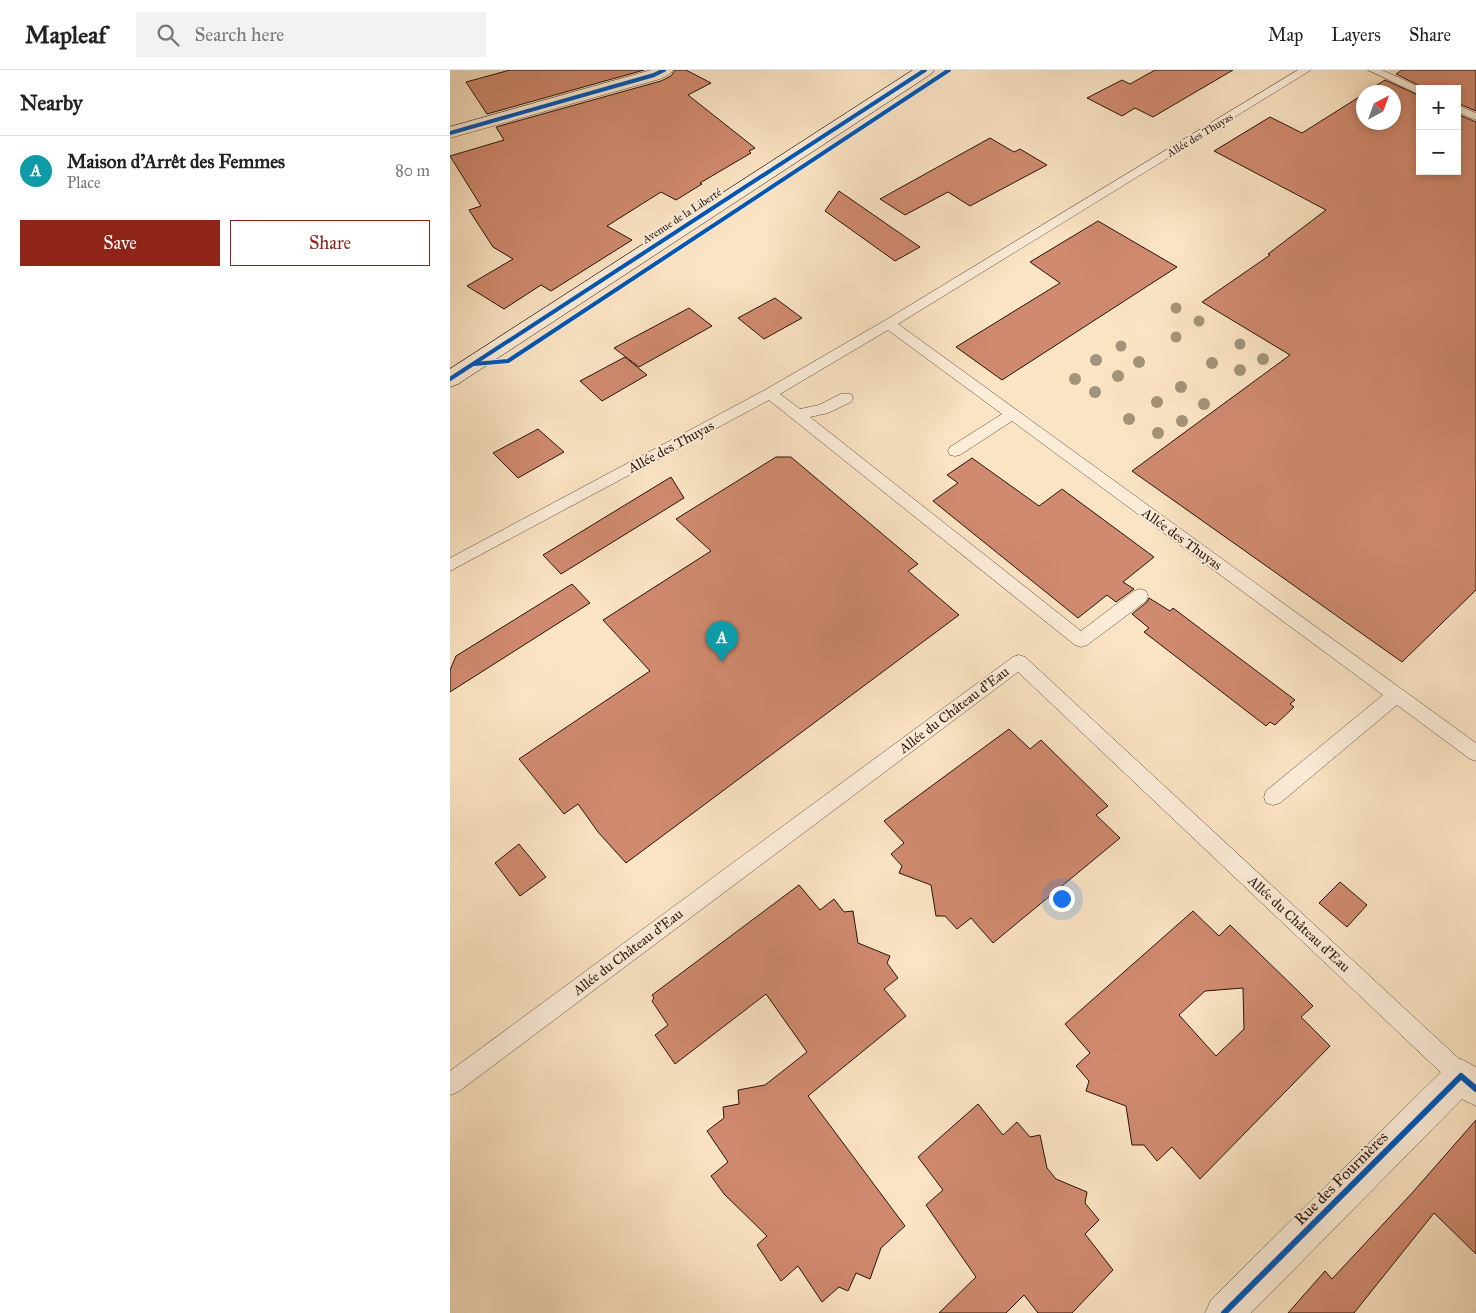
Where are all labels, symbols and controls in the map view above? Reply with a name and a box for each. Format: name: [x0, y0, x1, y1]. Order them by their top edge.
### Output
search box: [136, 12, 486, 57]
text: Mapleaf: [25, 20, 106, 50]
icon: search: [154, 21, 182, 49]
text: Search here: [194, 23, 284, 46]
text: Map: [1268, 24, 1303, 46]
text: Layers: [1331, 24, 1381, 46]
text: Share: [1409, 24, 1451, 46]
north arrow: [1356, 85, 1401, 130]
map controls: [1416, 85, 1461, 175]
button: +: [1416, 85, 1461, 130]
text: Nearby: [20, 90, 83, 116]
street label: Allée des Thuyas: [1164, 110, 1235, 160]
button: −: [1416, 130, 1461, 175]
text: Maison d'Arrêt des Femmes: [67, 150, 285, 173]
text: A: [31, 161, 41, 180]
text: 80 m: [395, 161, 430, 180]
text: Place: [67, 173, 101, 192]
street label: Avenue de la Liberté: [639, 185, 724, 247]
button: Save: [20, 220, 220, 266]
button: Share: [230, 220, 430, 266]
street label: Allée des Thuyas: [624, 417, 717, 477]
street label: Allée des Thuyas: [1138, 504, 1225, 574]
pin: A: [706, 621, 738, 662]
street label: Allée du Château d'Eau: [895, 663, 1013, 758]
street label: Allée du Château d'Eau: [1244, 872, 1354, 976]
your location: [1049, 886, 1075, 912]
street label: Allée du Château d'Eau: [569, 905, 687, 1000]
street label: Rue des Fournières: [1290, 1127, 1392, 1229]

